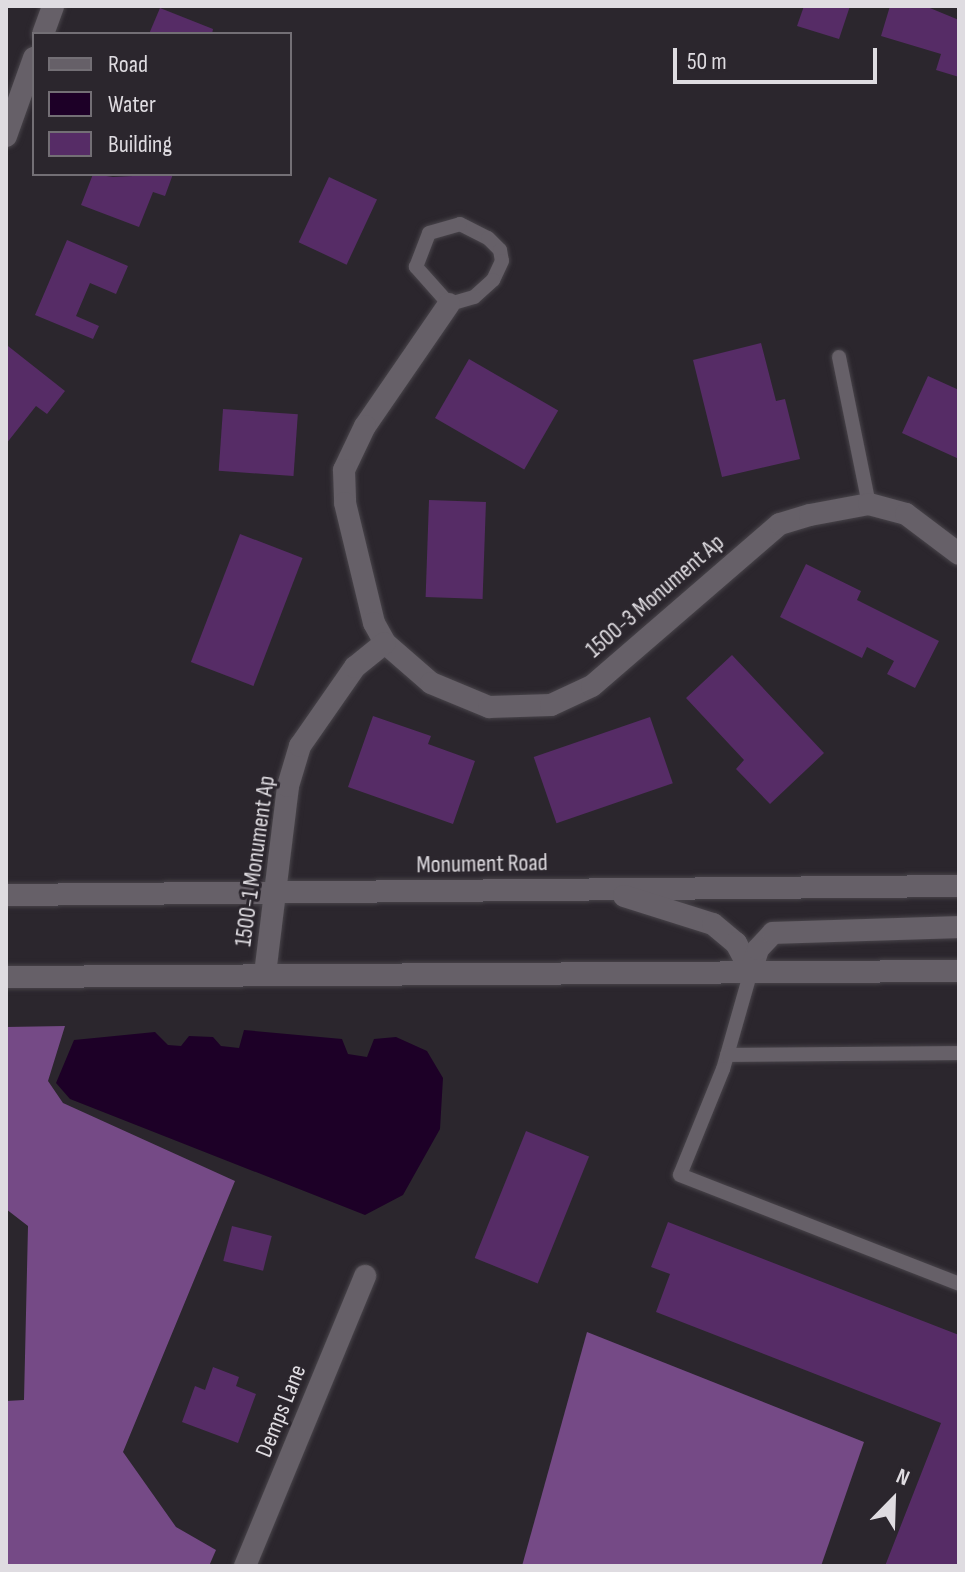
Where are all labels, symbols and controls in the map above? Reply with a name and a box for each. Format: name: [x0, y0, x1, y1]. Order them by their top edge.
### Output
legend: [32, 32, 292, 176]
scale bar: [677, 32, 881, 82]
text: 50 m: [687, 47, 727, 76]
text: Road: [108, 50, 148, 79]
text: Water: [108, 90, 156, 119]
text: Building: [108, 130, 172, 159]
street label: 1500-3 Monument Ap: [580, 528, 730, 664]
street label: 1500-1 Monument Ap: [229, 774, 281, 948]
street label: Monument Road: [416, 848, 548, 880]
street label: Demps Lane: [249, 1361, 313, 1461]
north arrow: [853, 1460, 933, 1540]
text: N: [892, 1463, 913, 1492]

